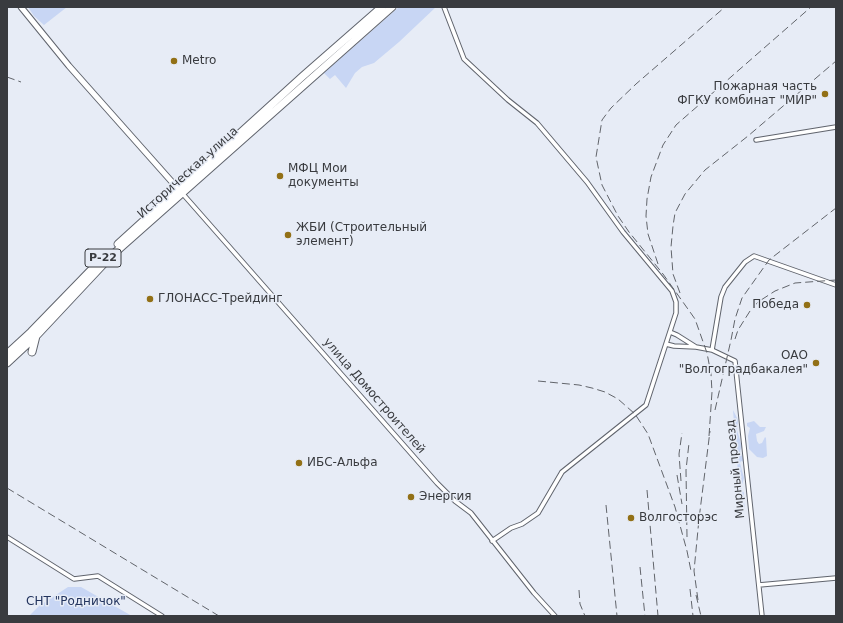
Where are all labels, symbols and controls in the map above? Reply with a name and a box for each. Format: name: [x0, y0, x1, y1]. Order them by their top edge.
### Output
place label: Metro: [182, 54, 216, 68]
marker: Metro: [169, 56, 179, 66]
place label: Пожарная часть ФГКУ комбинат "МИР": [677, 80, 817, 108]
marker: Пожарная часть ФГКУ комбинат "МИР": [820, 89, 830, 99]
street label: Историческая улица: [135, 124, 241, 222]
place label: МФЦ Мои документы: [288, 162, 359, 190]
marker: МФЦ Мои документы: [275, 171, 285, 181]
place label: ЖБИ (Строительный элемент): [296, 221, 427, 249]
marker: ЖБИ (Строительный элемент): [283, 230, 293, 240]
road number: Р-22: [85, 249, 121, 267]
place label: ГЛОНАСС-Трейдинг: [158, 292, 282, 306]
marker: ГЛОНАСС-Трейдинг: [145, 294, 155, 304]
place label: Победа: [752, 298, 799, 312]
marker: Победа: [802, 300, 812, 310]
street label: улица Домостроителей: [320, 335, 428, 457]
place label: ОАО "Волгоградбакалея": [679, 349, 808, 377]
marker: ОАО "Волгоградбакалея": [811, 358, 821, 368]
street label: Мирный проезд: [724, 419, 748, 519]
place label: ИБС-Альфа: [307, 456, 377, 470]
marker: ИБС-Альфа: [294, 458, 304, 468]
place label: Энергия: [419, 490, 472, 504]
marker: Энергия: [406, 492, 416, 502]
place label: Волгосторэс: [639, 511, 718, 525]
marker: Волгосторэс: [626, 513, 636, 523]
park label: СНТ "Родничок": [26, 595, 126, 609]

